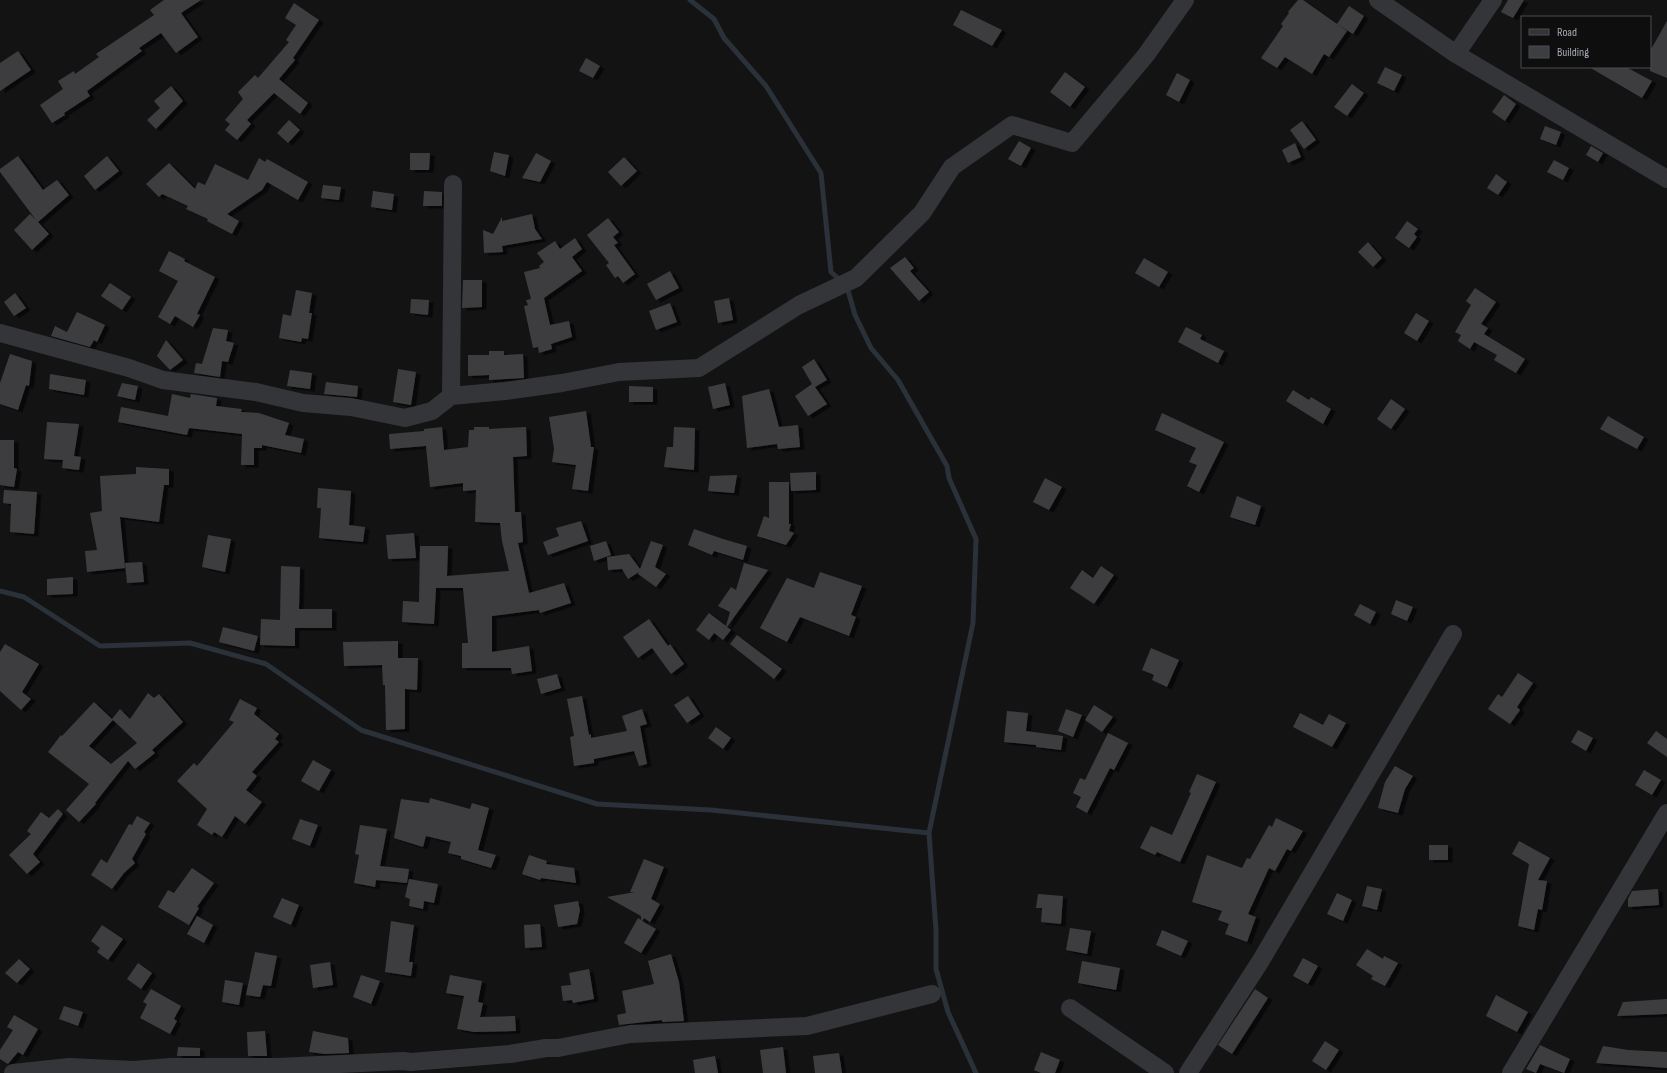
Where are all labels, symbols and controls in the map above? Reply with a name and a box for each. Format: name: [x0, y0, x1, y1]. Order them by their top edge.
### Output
legend: [1521, 16, 1651, 68]
text: Road: [1557, 25, 1577, 40]
text: Building: [1557, 45, 1589, 60]

